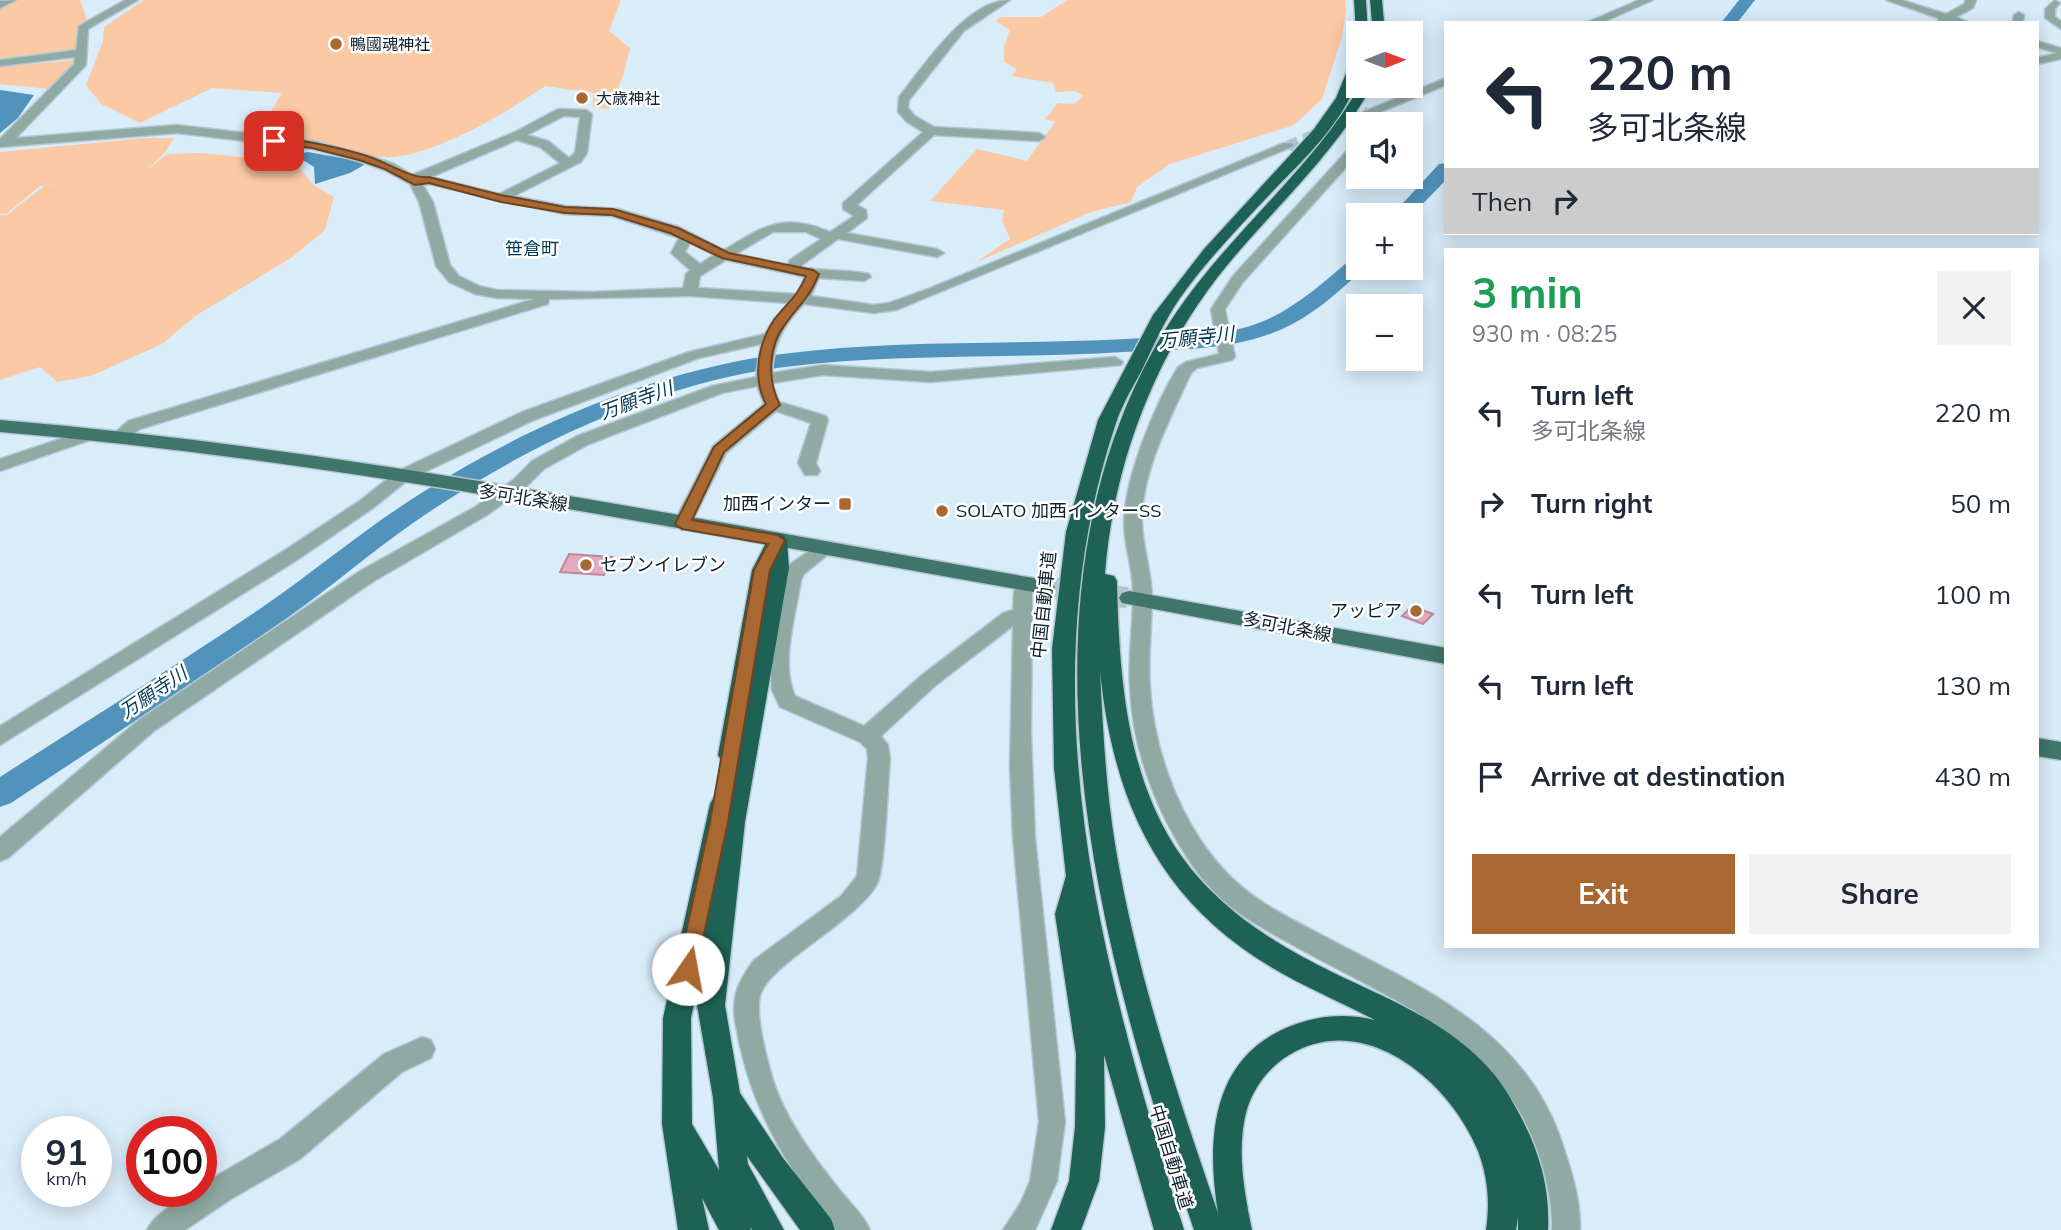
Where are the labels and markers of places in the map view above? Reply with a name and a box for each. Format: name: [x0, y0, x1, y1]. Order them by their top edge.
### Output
place label: 鴨國魂神社: [350, 34, 430, 54]
marker: 鴨國魂神社: [328, 36, 344, 52]
place label: 大歳神社: [596, 88, 660, 108]
marker: 大歳神社: [574, 90, 590, 106]
pin: [244, 111, 304, 171]
place label: 加西インター: [723, 492, 831, 515]
marker: 加西インター: [837, 496, 853, 512]
place label: SOLATO 加西インターSS: [956, 499, 1162, 522]
marker: SOLATO 加西インターSS: [934, 503, 950, 519]
place label: セブンイレブン: [600, 553, 726, 576]
marker: セブンイレブン: [578, 557, 594, 573]
place label: アッピア: [1330, 599, 1402, 622]
marker: アッピア: [1408, 603, 1424, 619]

